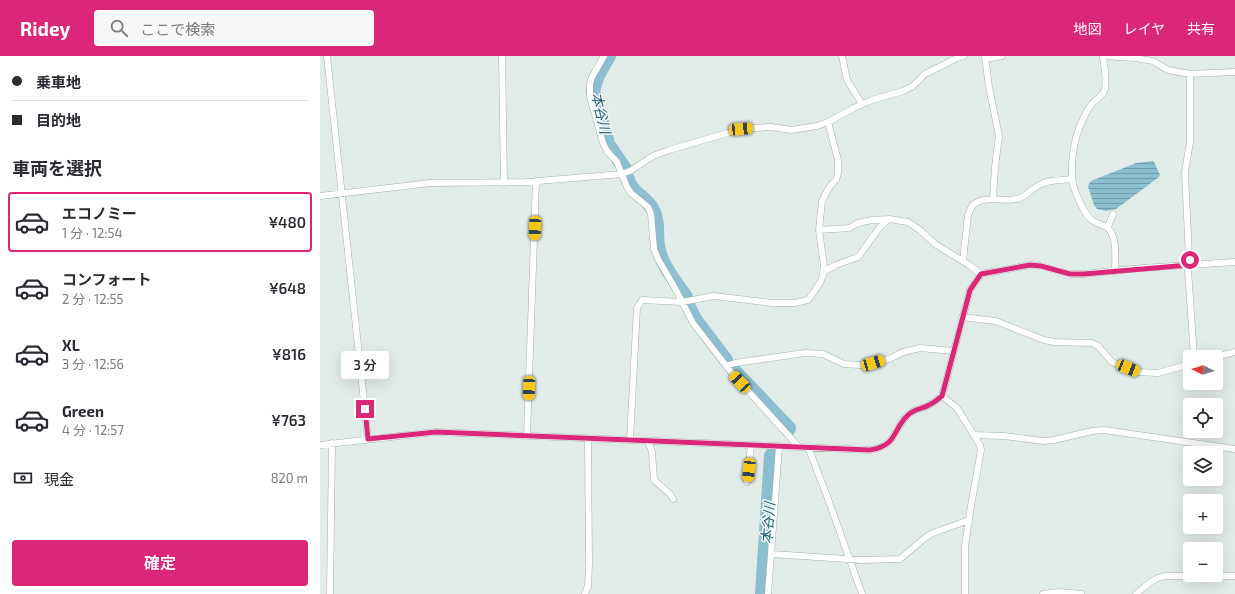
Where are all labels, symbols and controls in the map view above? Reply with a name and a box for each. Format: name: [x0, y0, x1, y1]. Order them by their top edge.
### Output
search box: [94, 10, 374, 46]
text: Ridey: [20, 17, 70, 40]
icon: search: [108, 17, 130, 39]
text: ここで検索: [140, 20, 215, 38]
text: 地図: [1073, 20, 1101, 37]
text: レイヤ: [1123, 20, 1165, 37]
text: 共有: [1187, 20, 1215, 37]
text: 乗車地: [36, 73, 81, 91]
water label: 本谷川: [588, 91, 615, 137]
text: 目的地: [36, 111, 81, 129]
car: [729, 122, 753, 136]
text: 車両を選択: [12, 157, 102, 179]
icon: car: [14, 204, 50, 240]
text: エコノミー: [62, 204, 137, 222]
text: ¥480: [268, 213, 306, 231]
car: [529, 216, 541, 240]
text: 1 分 · 12:54: [62, 225, 122, 241]
route start: [1181, 251, 1199, 269]
icon: car: [14, 270, 50, 306]
text: コンフォート: [62, 270, 152, 288]
text: ¥648: [269, 279, 306, 297]
text: 2 分 · 12:55: [62, 291, 124, 307]
icon: car: [14, 336, 50, 372]
text: XL: [62, 336, 80, 354]
text: ¥816: [272, 345, 306, 363]
north arrow: [1183, 350, 1223, 390]
map controls: [1183, 350, 1223, 582]
callout: 3 分: [341, 351, 389, 379]
car: [860, 354, 886, 372]
text: 3 分 · 12:56: [62, 356, 124, 372]
text: 3 分: [353, 357, 377, 373]
car: [1115, 358, 1141, 378]
car: [727, 369, 753, 395]
car: [523, 376, 535, 400]
button: locate: [1183, 398, 1223, 438]
route end: [356, 400, 374, 418]
icon: car: [14, 402, 50, 438]
text: Green: [62, 402, 104, 420]
text: ¥763: [271, 411, 306, 429]
text: 4 分 · 12:57: [62, 422, 124, 438]
button: layers: [1183, 446, 1223, 486]
car: [742, 457, 756, 483]
icon: cash: [12, 467, 34, 489]
text: 現金: [44, 470, 74, 488]
text: 820 m: [271, 470, 308, 486]
button: +: [1183, 494, 1223, 534]
water label: 本谷川: [757, 499, 778, 545]
button: 確定: [12, 540, 308, 586]
button: −: [1183, 542, 1223, 582]

